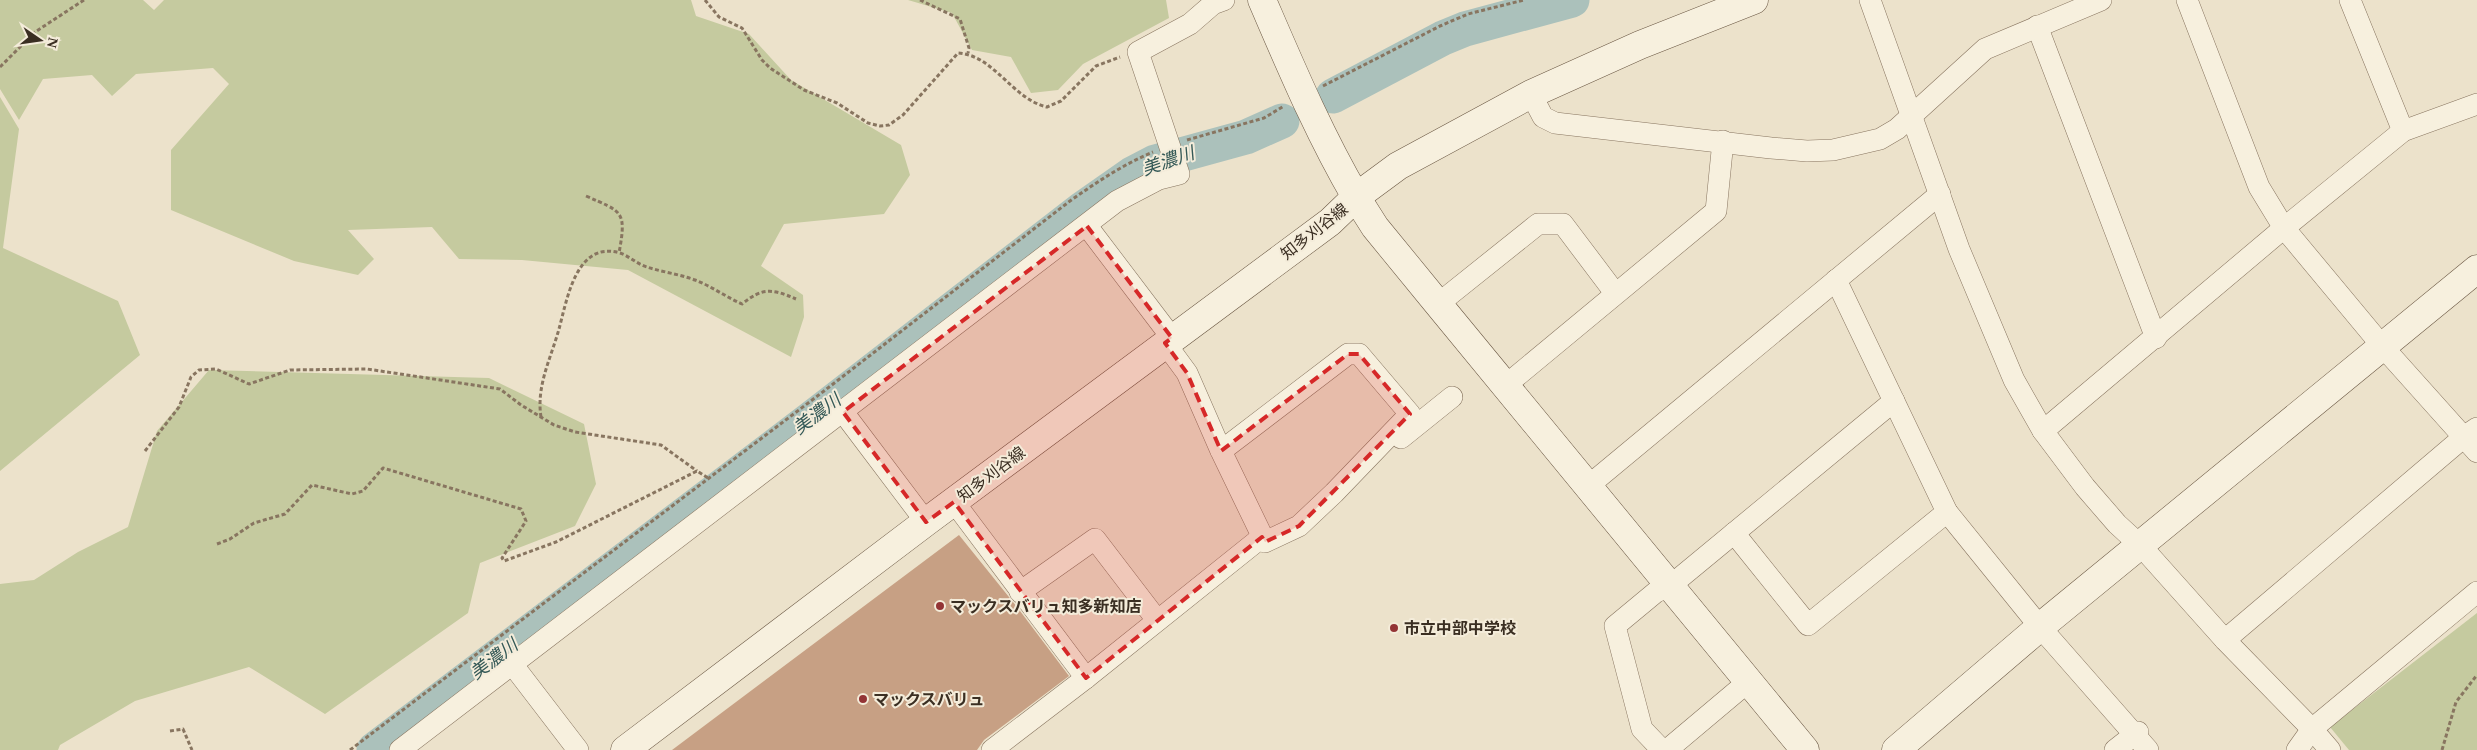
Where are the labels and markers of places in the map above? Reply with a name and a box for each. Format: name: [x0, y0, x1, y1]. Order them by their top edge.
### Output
place label: マックスバリュ知多新知店: [950, 598, 1142, 615]
marker: マックスバリュ知多新知店: [934, 600, 946, 612]
place label: 市立中部中学校: [1404, 620, 1516, 637]
marker: 市立中部中学校: [1388, 622, 1400, 634]
place label: マックスバリュ: [873, 691, 985, 708]
marker: マックスバリュ: [857, 693, 869, 705]

